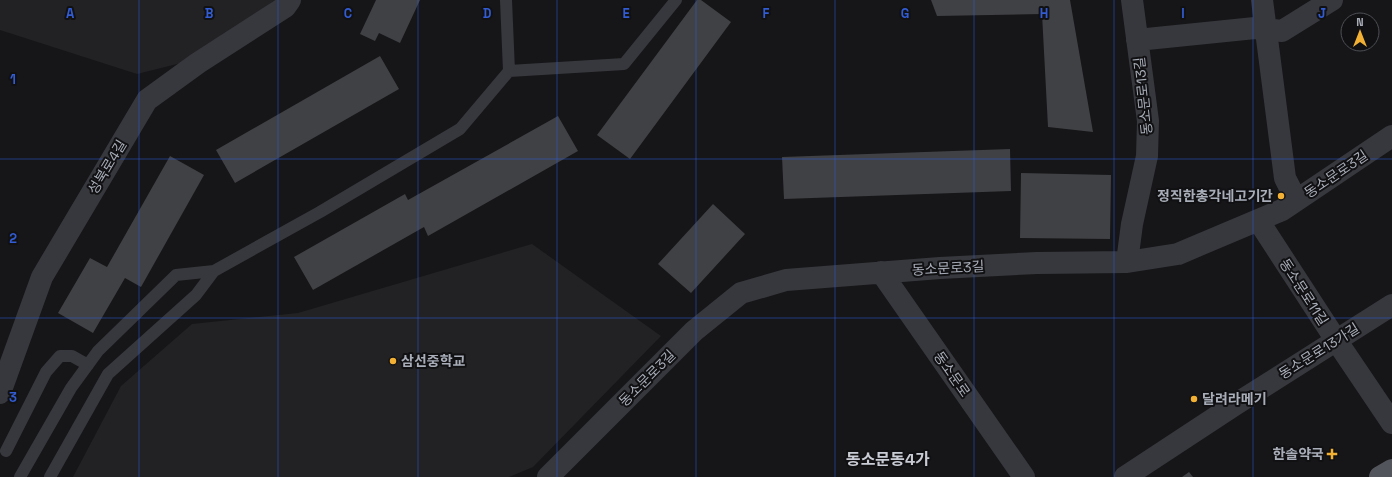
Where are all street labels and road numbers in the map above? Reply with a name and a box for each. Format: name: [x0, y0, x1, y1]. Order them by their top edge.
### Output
street label: 동소문로13길: [1130, 56, 1156, 136]
street label: 성북로4길: [84, 137, 130, 197]
street label: 동소문로3길: [1301, 146, 1371, 202]
street label: 동소문로11길: [1276, 255, 1332, 329]
street label: 동소문로3길: [911, 257, 985, 279]
street label: 동소문로13가길: [1275, 319, 1363, 383]
street label: 동소문로3길: [615, 346, 679, 410]
street label: 동소문로: [930, 348, 974, 400]

